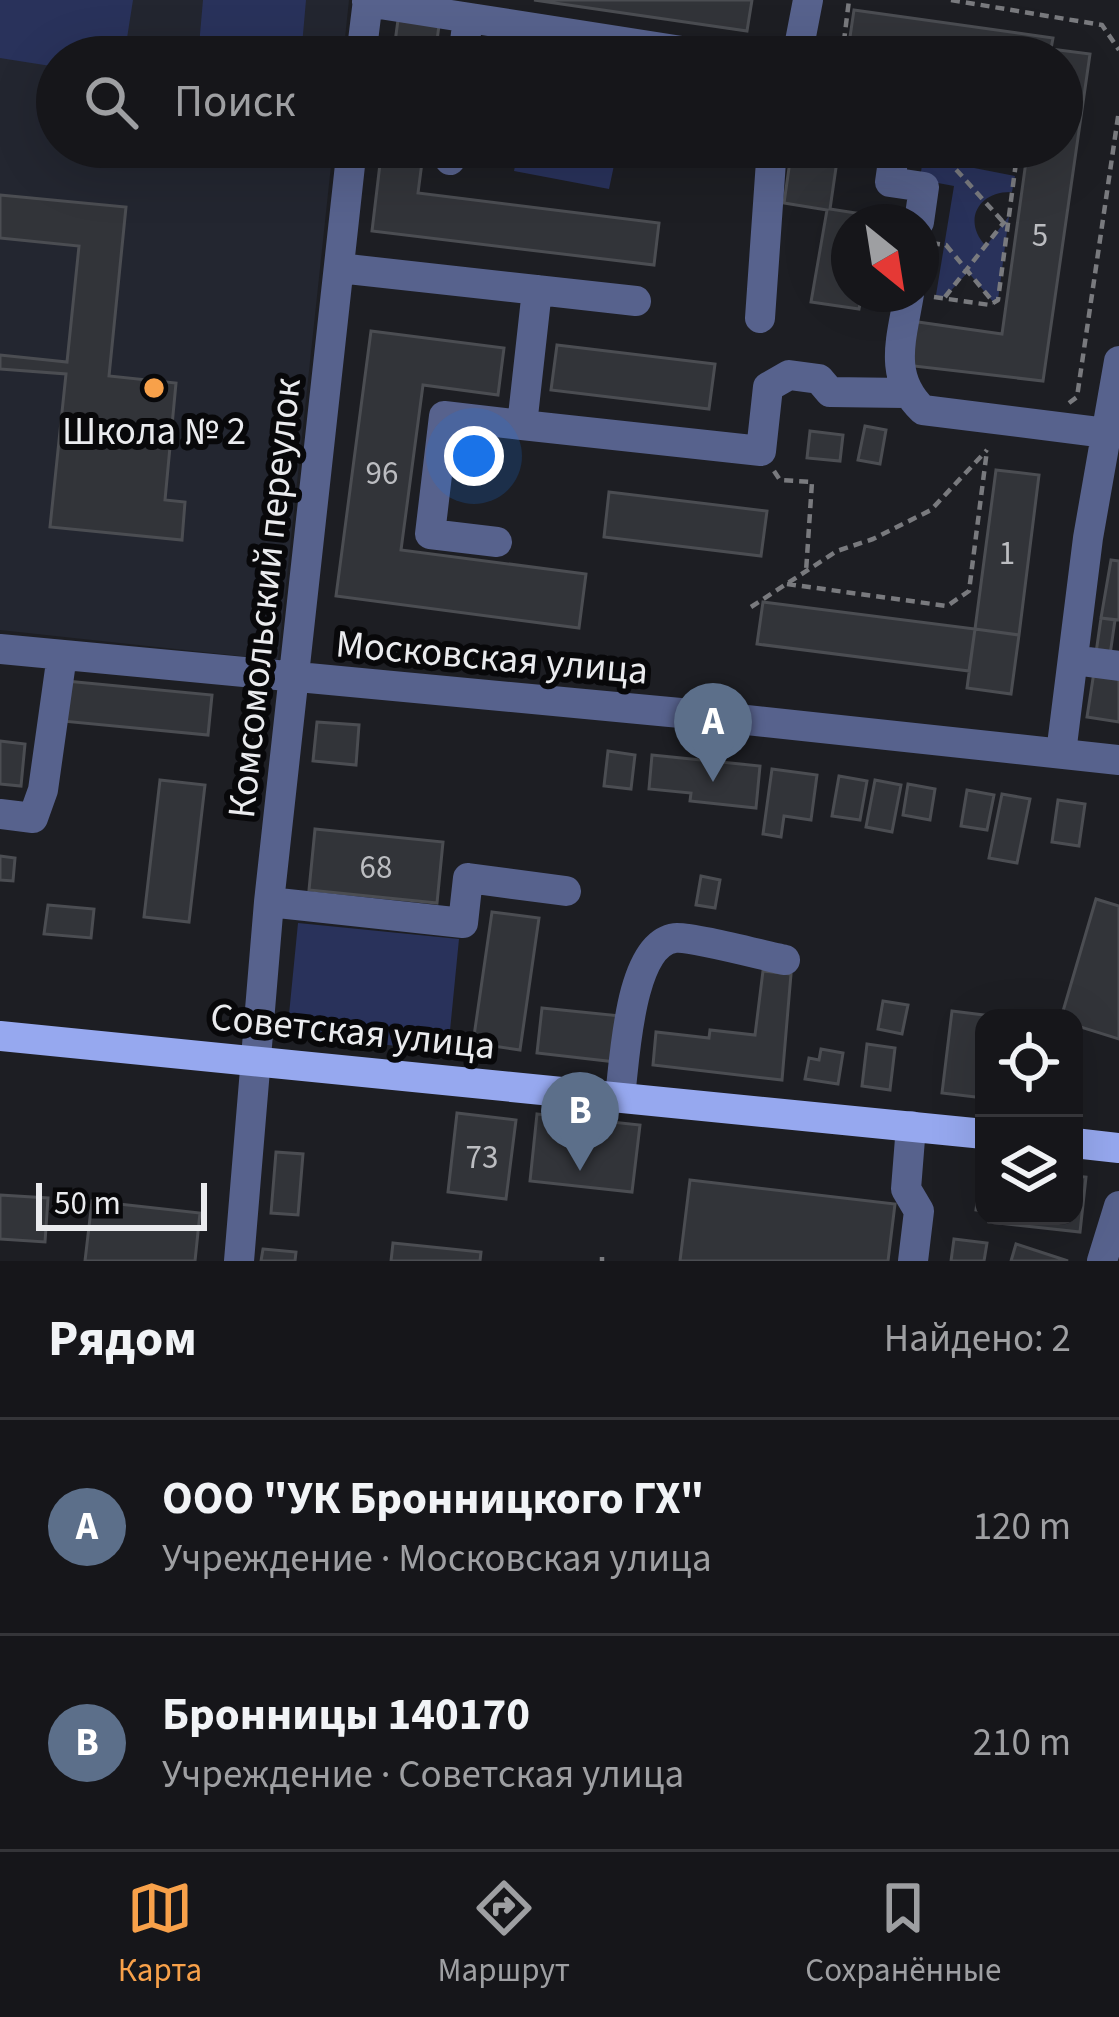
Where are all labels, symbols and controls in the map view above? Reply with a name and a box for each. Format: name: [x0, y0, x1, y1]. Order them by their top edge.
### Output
search box: [36, 36, 1083, 168]
icon: search: [78, 69, 144, 135]
text: Поиск: [174, 70, 296, 134]
north arrow: [831, 204, 939, 312]
house number: 5: [1032, 212, 1048, 259]
marker: Школа № 2: [141, 375, 167, 401]
street label: Комсомольский переулок: [214, 375, 316, 821]
place label: Школа № 2: [62, 404, 246, 460]
your location: [444, 426, 504, 486]
house number: 96: [366, 450, 398, 497]
house number: 1: [999, 530, 1015, 577]
street label: Московская улица: [333, 616, 650, 700]
pin: A: [674, 683, 752, 782]
house number: 68: [360, 844, 392, 891]
street label: Советская улица: [208, 989, 498, 1075]
map controls: [975, 1009, 1083, 1225]
button: locate: [975, 1009, 1083, 1117]
pin: B: [541, 1072, 619, 1171]
button: layers: [975, 1117, 1083, 1225]
house number: 73: [466, 1134, 498, 1181]
scale bar: [36, 1177, 207, 1230]
text: 50 m: [54, 1180, 121, 1227]
text: Рядом: [48, 1303, 197, 1375]
text: Найдено: 2: [884, 1311, 1071, 1367]
text: ООО "УК Бронницкого ГХ": [162, 1467, 704, 1531]
text: A: [76, 1499, 98, 1555]
text: 120 m: [973, 1499, 1071, 1555]
text: Учреждение · Московская улица: [162, 1531, 712, 1587]
text: Бронницы 140170: [162, 1683, 530, 1747]
text: B: [75, 1715, 99, 1771]
text: 210 m: [973, 1715, 1071, 1771]
text: Учреждение · Советская улица: [162, 1747, 684, 1803]
tab: Карта: [118, 1875, 202, 1994]
tab: Маршрут: [438, 1875, 570, 1994]
tab: Сохранённые: [805, 1875, 1001, 1994]

